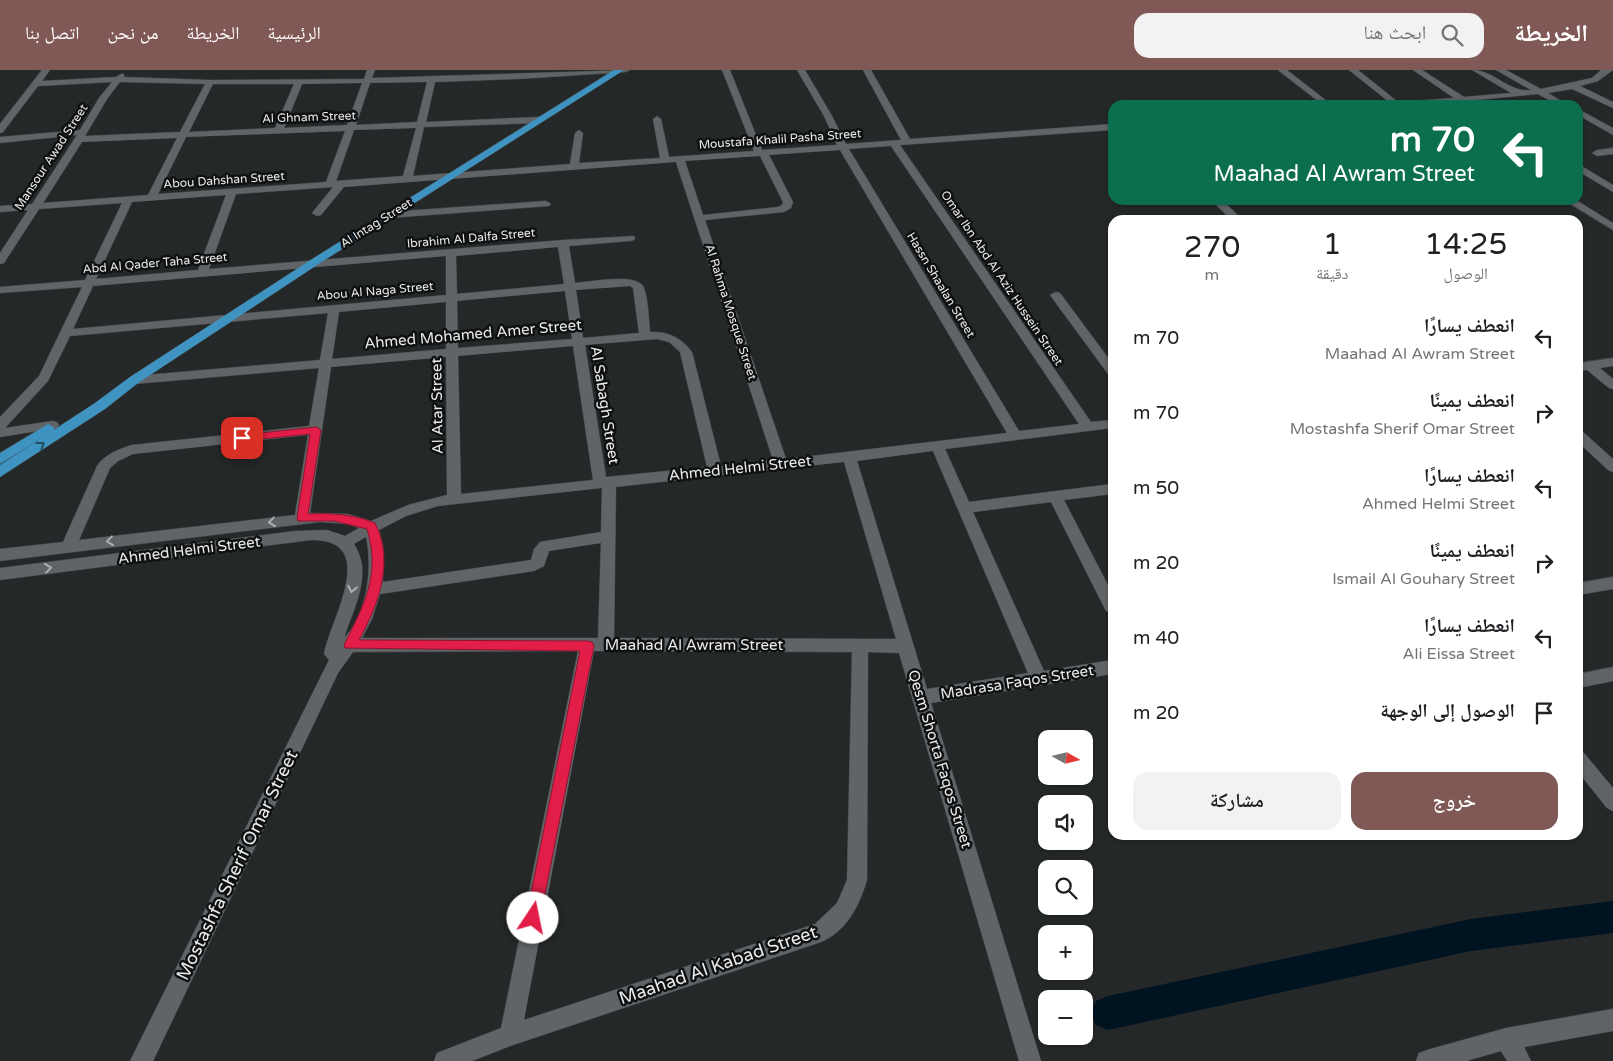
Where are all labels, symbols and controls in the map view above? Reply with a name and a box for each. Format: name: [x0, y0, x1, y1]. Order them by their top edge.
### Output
search box: [1134, 13, 1484, 58]
text: الخريطة: [1514, 19, 1588, 48]
icon: search: [1438, 21, 1466, 49]
text: اتصل بنا: [25, 22, 80, 44]
text: من نحن: [108, 22, 158, 44]
text: الخريطة: [186, 22, 239, 44]
text: الرئيسية: [267, 22, 321, 44]
text: ابحث هنا: [1363, 22, 1426, 44]
street label: Mansour Awad Street: [12, 101, 91, 213]
street label: Al Ghnam Street: [262, 108, 357, 126]
text: 70 m: [1390, 119, 1475, 161]
icon: left: [1493, 120, 1558, 185]
street label: Moustafa Khalil Pasha Street: [698, 126, 862, 152]
text: Maahad Al Awram Street: [1214, 161, 1475, 187]
street label: Abou Dahshan Street: [163, 169, 286, 191]
street label: Omar Ibn Abd Al Aziz Hussein Street: [938, 188, 1066, 368]
street label: Al Intag Street: [338, 195, 415, 251]
street label: Ibrahim Al Dalfa Street: [406, 225, 536, 251]
text: 1: [1323, 226, 1342, 263]
text: 14:25: [1424, 226, 1507, 263]
text: 270: [1184, 229, 1240, 266]
street label: Hassn Shaalan Street: [904, 230, 978, 341]
street label: Al Rahma Mosque Street: [702, 242, 760, 382]
street label: Abd Al Qader Taha Street: [82, 250, 228, 276]
text: دقيقة: [1316, 264, 1348, 284]
text: الوصول: [1444, 264, 1488, 284]
text: m: [1205, 265, 1219, 285]
street label: Abou Al Naga Street: [316, 279, 434, 303]
street label: Ahmed Mohamed Amer Street: [363, 315, 583, 352]
text: انعطف يسارًا: [1424, 315, 1515, 337]
icon: left: [1530, 324, 1558, 352]
text: 70 m: [1133, 327, 1179, 349]
street label: Al Sabagh Street: [587, 344, 623, 466]
text: Maahad Al Awram Street: [1325, 344, 1515, 364]
street label: Al Atar Street: [427, 357, 447, 454]
text: انعطف يمينًا: [1429, 390, 1515, 412]
icon: right: [1530, 399, 1558, 427]
text: 70 m: [1133, 402, 1179, 424]
pin: [221, 417, 263, 459]
text: Mostashfa Sherif Omar Street: [1290, 419, 1515, 439]
icon: arrive: [228, 424, 256, 452]
one-way arrow: [35, 442, 44, 451]
street label: Ahmed Helmi Street: [668, 452, 813, 484]
text: انعطف يسارًا: [1424, 465, 1515, 487]
icon: left: [1530, 474, 1558, 502]
text: 50 m: [1133, 477, 1179, 499]
text: Ahmed Helmi Street: [1362, 494, 1515, 514]
one-way arrow: [267, 516, 275, 527]
street label: Ahmed Helmi Street: [117, 532, 262, 568]
one-way arrow: [106, 535, 114, 546]
text: انعطف يمينًا: [1429, 540, 1515, 562]
icon: right: [1530, 549, 1558, 577]
text: 20 m: [1133, 552, 1179, 574]
one-way arrow: [45, 563, 53, 574]
text: Ismail Al Gouhary Street: [1332, 569, 1515, 589]
one-way arrow: [348, 585, 358, 594]
text: انعطف يسارًا: [1424, 615, 1515, 637]
icon: left: [1530, 624, 1558, 652]
text: 40 m: [1133, 627, 1179, 649]
street label: Maahad Al Awram Street: [605, 636, 783, 654]
text: Ali Eissa Street: [1403, 644, 1515, 664]
street label: Madrasa Faqos Street: [939, 661, 1095, 703]
street label: Qesm Shorta Faqos Street: [904, 668, 976, 851]
icon: arrive: [1530, 699, 1558, 727]
text: الوصول إلى الوجهة: [1380, 700, 1515, 722]
text: 20 m: [1133, 702, 1179, 724]
north arrow: [1038, 730, 1092, 785]
map controls: [1038, 730, 1093, 1045]
street label: Mostashfa Sherif Omar Street: [172, 746, 303, 984]
button: مشاركة: [1133, 772, 1341, 830]
button: خروج: [1351, 772, 1558, 830]
button: sound: [1038, 795, 1093, 850]
button: search: [1038, 860, 1093, 915]
position arrow: [506, 891, 558, 943]
street label: Maahad Al Kabad Street: [616, 921, 820, 1009]
button: +: [1038, 925, 1093, 980]
button: −: [1038, 990, 1093, 1045]

